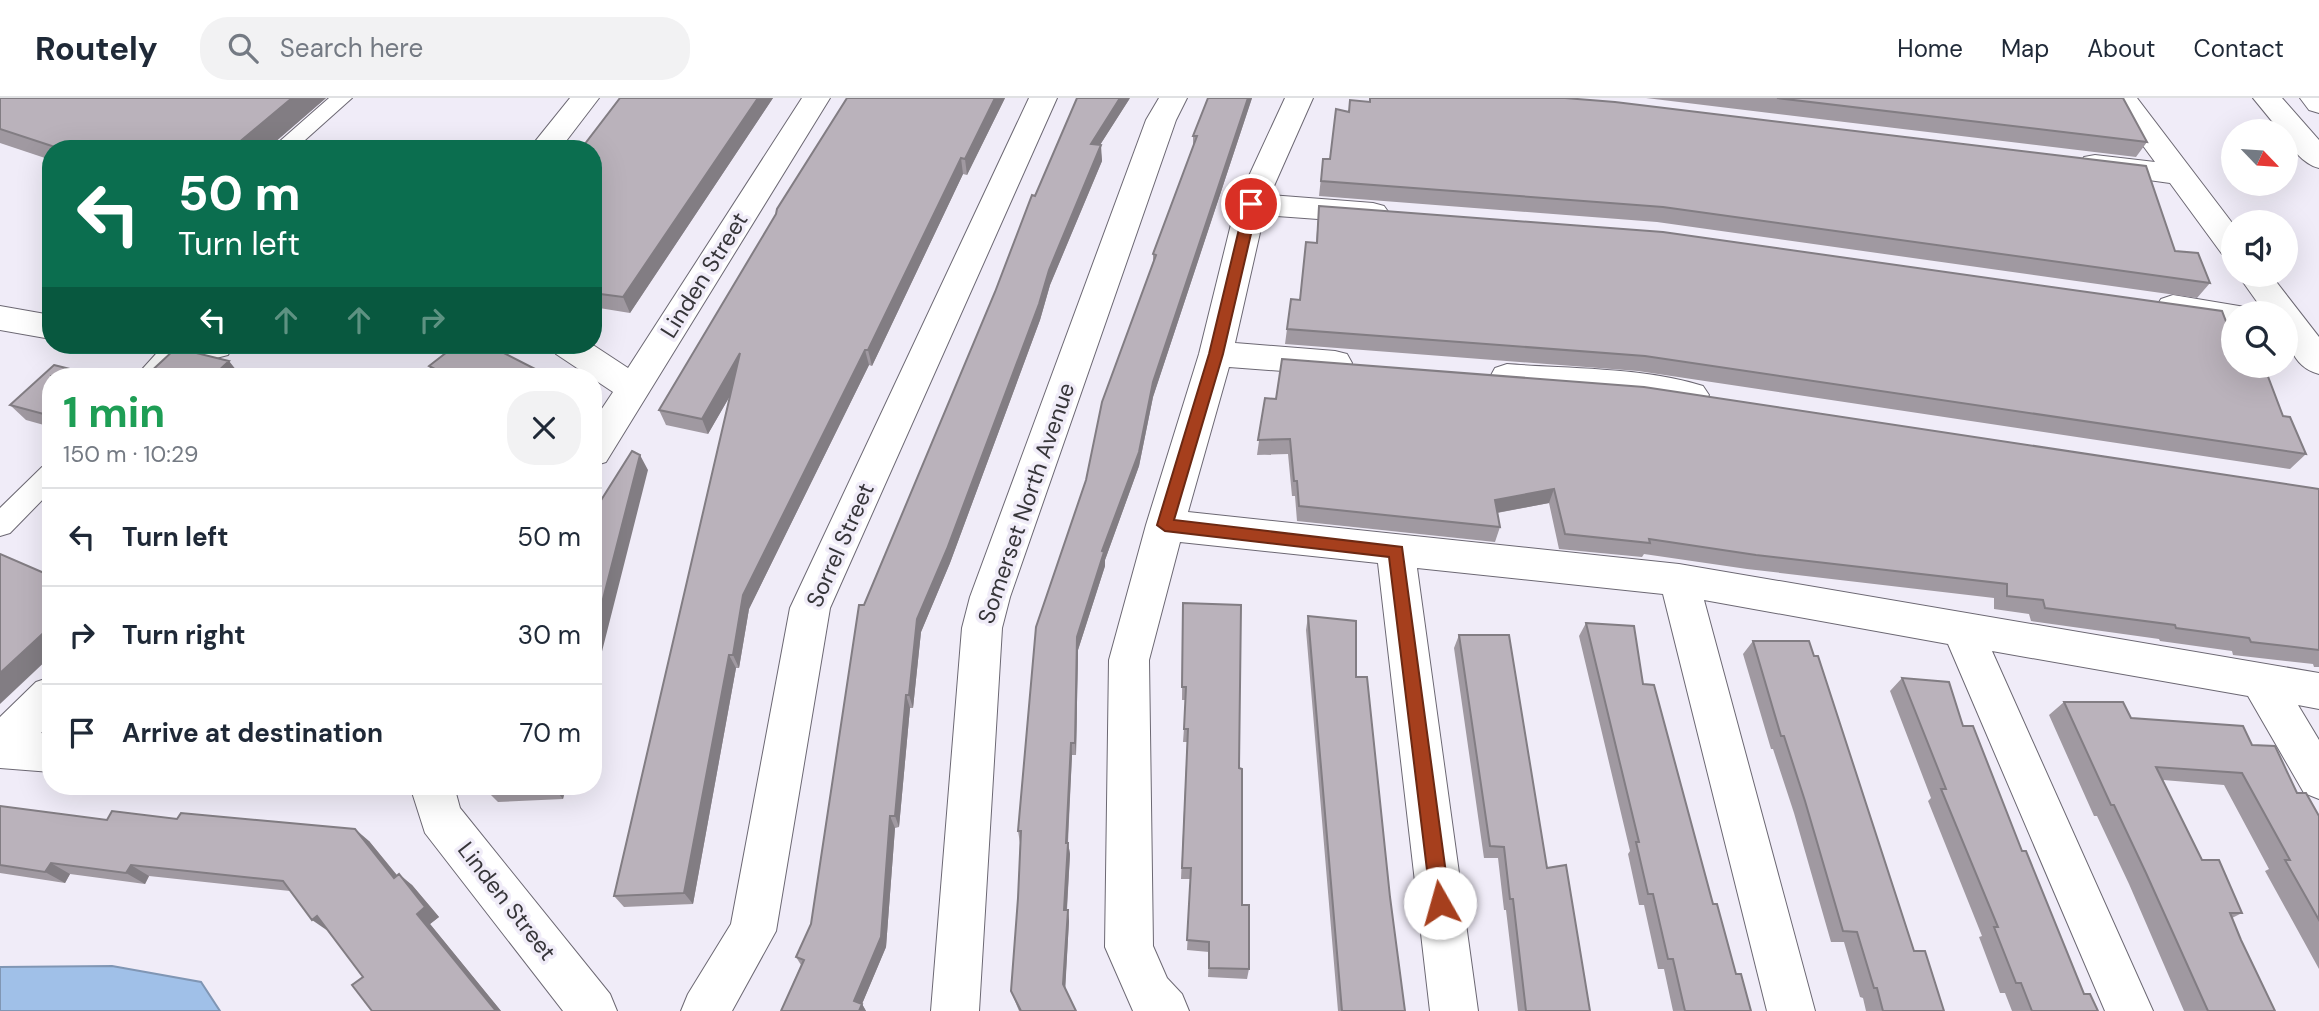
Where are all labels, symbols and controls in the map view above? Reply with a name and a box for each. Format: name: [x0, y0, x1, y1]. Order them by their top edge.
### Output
search box: [200, 17, 690, 80]
text: Routely: [35, 27, 158, 70]
icon: search: [224, 29, 262, 67]
text: Search here: [280, 31, 423, 65]
text: Home: [1897, 33, 1963, 64]
text: Map: [2001, 33, 2049, 64]
text: About: [2087, 33, 2156, 64]
text: Contact: [2194, 33, 2284, 64]
north arrow: [2221, 119, 2298, 196]
map controls: [2221, 119, 2298, 378]
text: 50 m: [178, 161, 301, 225]
icon: left: [63, 168, 154, 259]
pin: [1221, 174, 1281, 234]
icon: arrive: [1232, 185, 1270, 223]
street label: Linden Street: [653, 206, 755, 344]
button: sound: [2221, 210, 2298, 287]
text: Turn left: [178, 223, 300, 265]
icon: left: [194, 301, 232, 339]
icon: ahead: [267, 301, 305, 339]
icon: ahead: [340, 301, 378, 339]
icon: right: [413, 301, 451, 339]
button: search: [2221, 301, 2298, 378]
street label: Somerset North Avenue: [971, 379, 1081, 627]
text: 1 min: [63, 385, 165, 440]
button: close: [507, 391, 581, 465]
text: 150 m · 10:29: [63, 439, 198, 469]
street label: Sorrel Street: [799, 478, 881, 612]
icon: left: [63, 518, 101, 556]
text: Turn left: [122, 520, 229, 554]
text: 50 m: [517, 520, 581, 554]
icon: right: [63, 616, 101, 654]
text: Turn right: [122, 618, 246, 652]
text: 30 m: [518, 618, 581, 652]
icon: arrive: [63, 714, 101, 752]
text: Arrive at destination: [122, 716, 383, 750]
text: 70 m: [520, 716, 581, 750]
street label: Linden Street: [451, 835, 563, 967]
position arrow: [1403, 866, 1477, 940]

